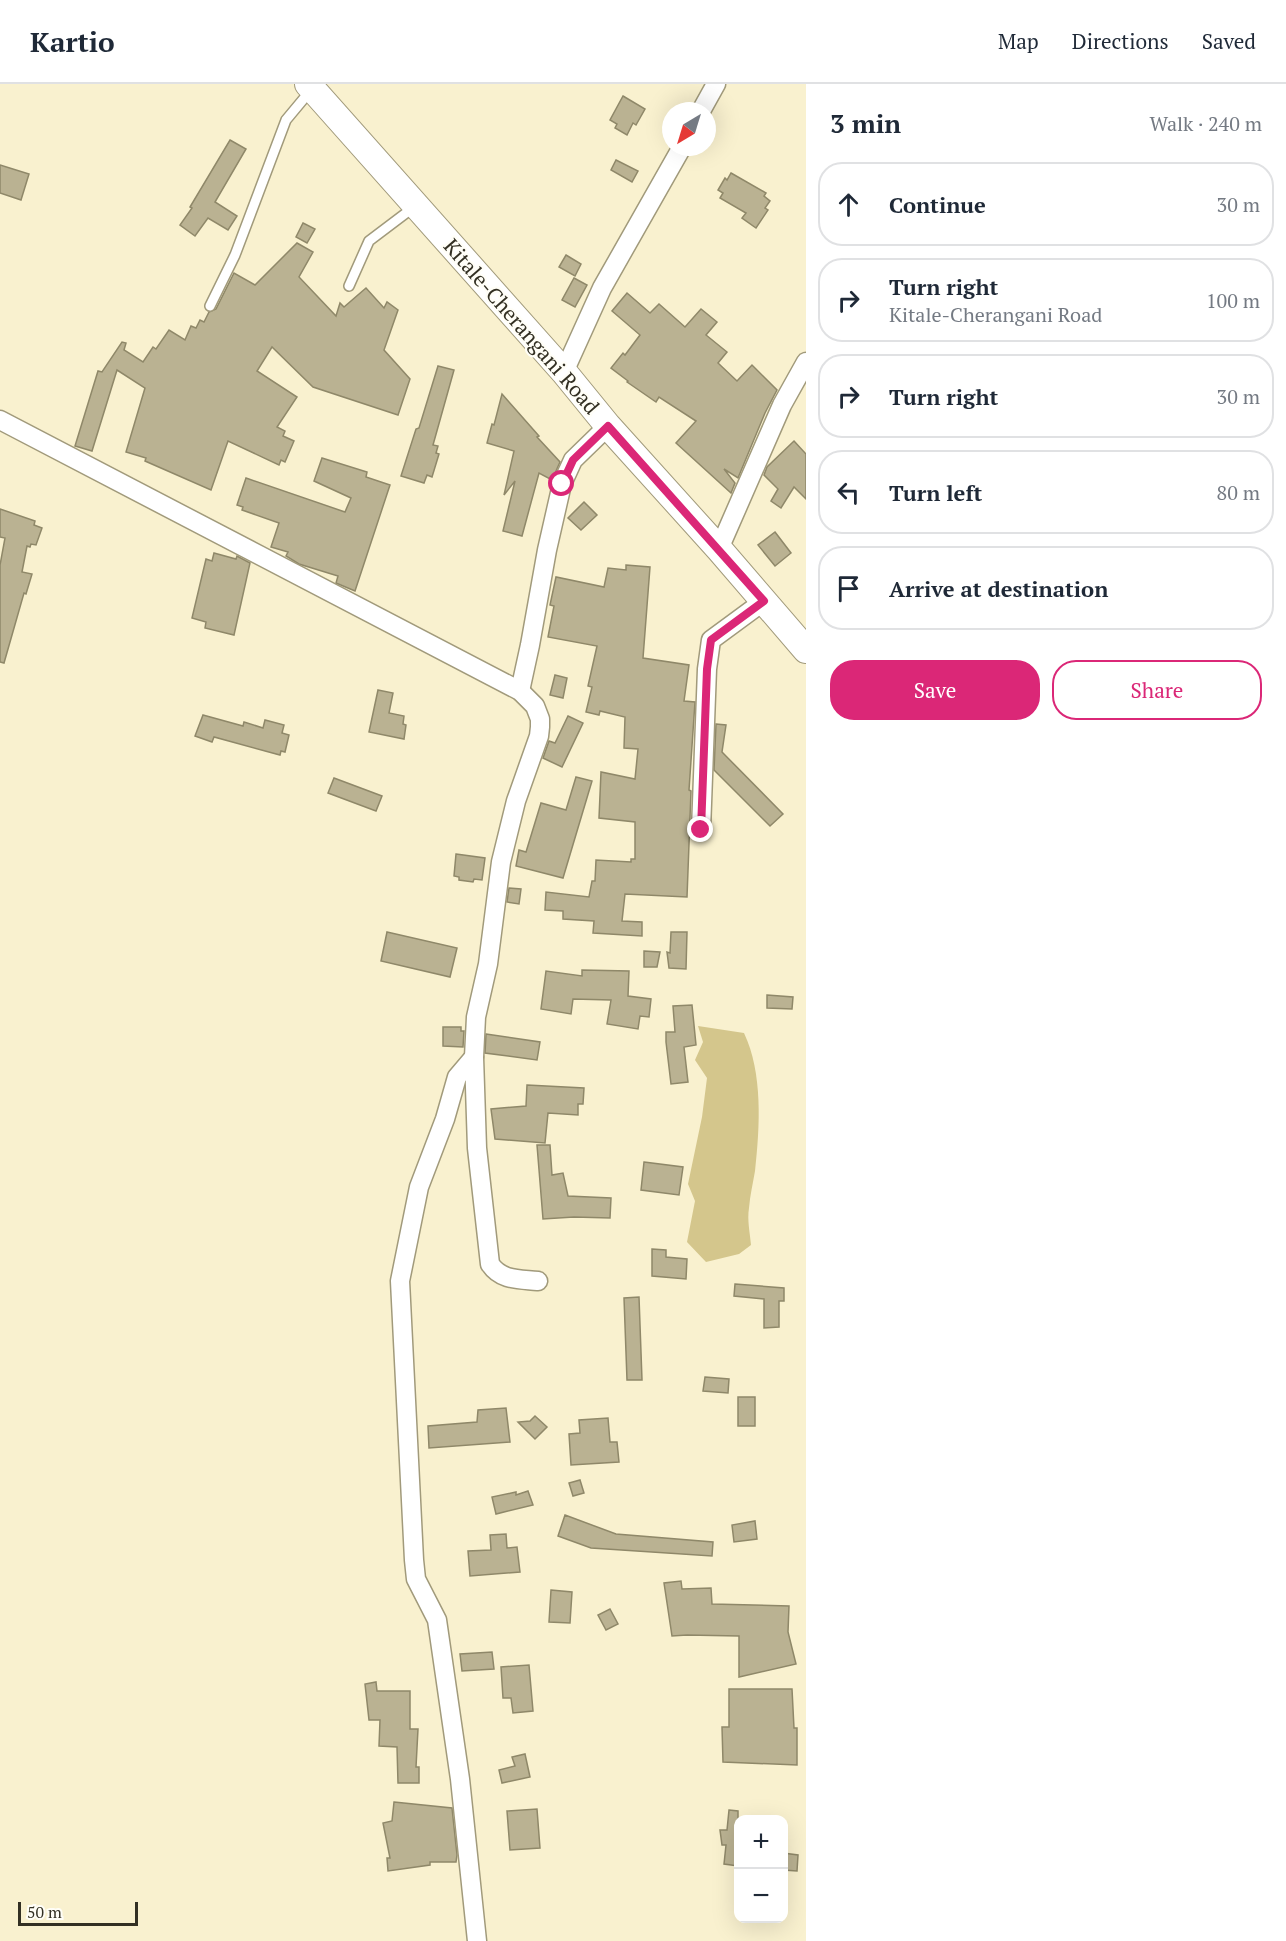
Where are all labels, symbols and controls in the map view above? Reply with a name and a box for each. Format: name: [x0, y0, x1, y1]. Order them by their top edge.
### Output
text: Kartio: [30, 23, 115, 60]
text: Map: [998, 27, 1039, 55]
text: Directions: [1072, 27, 1169, 55]
text: Saved: [1202, 27, 1256, 55]
north arrow: [662, 102, 716, 156]
text: 3 min: [830, 106, 901, 140]
text: Walk · 240 m: [1150, 110, 1262, 137]
icon: ahead: [832, 188, 865, 221]
text: Continue: [889, 190, 986, 219]
text: 30 m: [1217, 191, 1260, 218]
street label: Kitale-Cherangani Road: [438, 232, 606, 420]
text: Turn right: [889, 272, 998, 301]
icon: right: [832, 284, 865, 317]
text: 100 m: [1206, 287, 1260, 314]
text: Kitale-Cherangani Road: [889, 301, 1102, 328]
icon: right: [832, 380, 865, 413]
text: Turn right: [889, 382, 998, 411]
text: 30 m: [1217, 383, 1260, 410]
route start: [548, 470, 574, 496]
icon: left: [832, 476, 865, 509]
text: Turn left: [889, 478, 982, 507]
text: 80 m: [1217, 479, 1260, 506]
icon: arrive: [832, 572, 865, 605]
text: Arrive at destination: [889, 574, 1108, 603]
button: Save: [830, 660, 1040, 720]
button: Share: [1052, 660, 1262, 720]
route end: [687, 816, 713, 842]
map controls: [734, 1815, 788, 1923]
button: +: [734, 1815, 788, 1869]
button: −: [734, 1869, 788, 1923]
scale bar: [18, 1899, 138, 1926]
text: 50 m: [27, 1901, 62, 1923]

